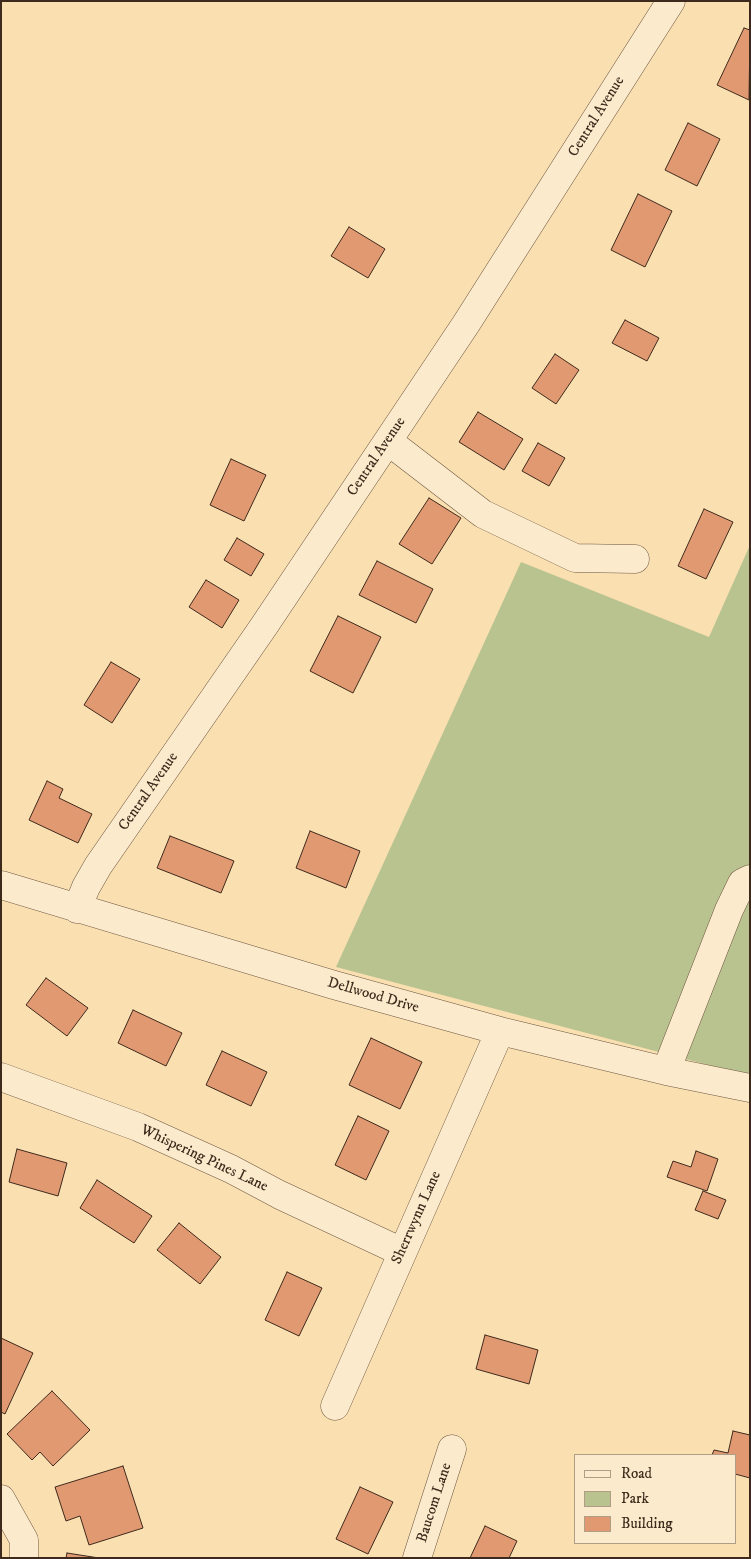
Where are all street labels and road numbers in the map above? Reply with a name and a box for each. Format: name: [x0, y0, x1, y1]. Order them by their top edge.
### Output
street label: Central Avenue: [565, 73, 629, 161]
street label: Central Avenue: [344, 414, 410, 500]
street label: Central Avenue: [115, 749, 183, 835]
street label: Dellwood Drive: [325, 974, 421, 1018]
street label: Whispering Pines Lane: [137, 1122, 271, 1196]
street label: Sherrwynn Lane: [388, 1169, 446, 1267]
street label: Baucom Lane: [414, 1461, 456, 1545]

